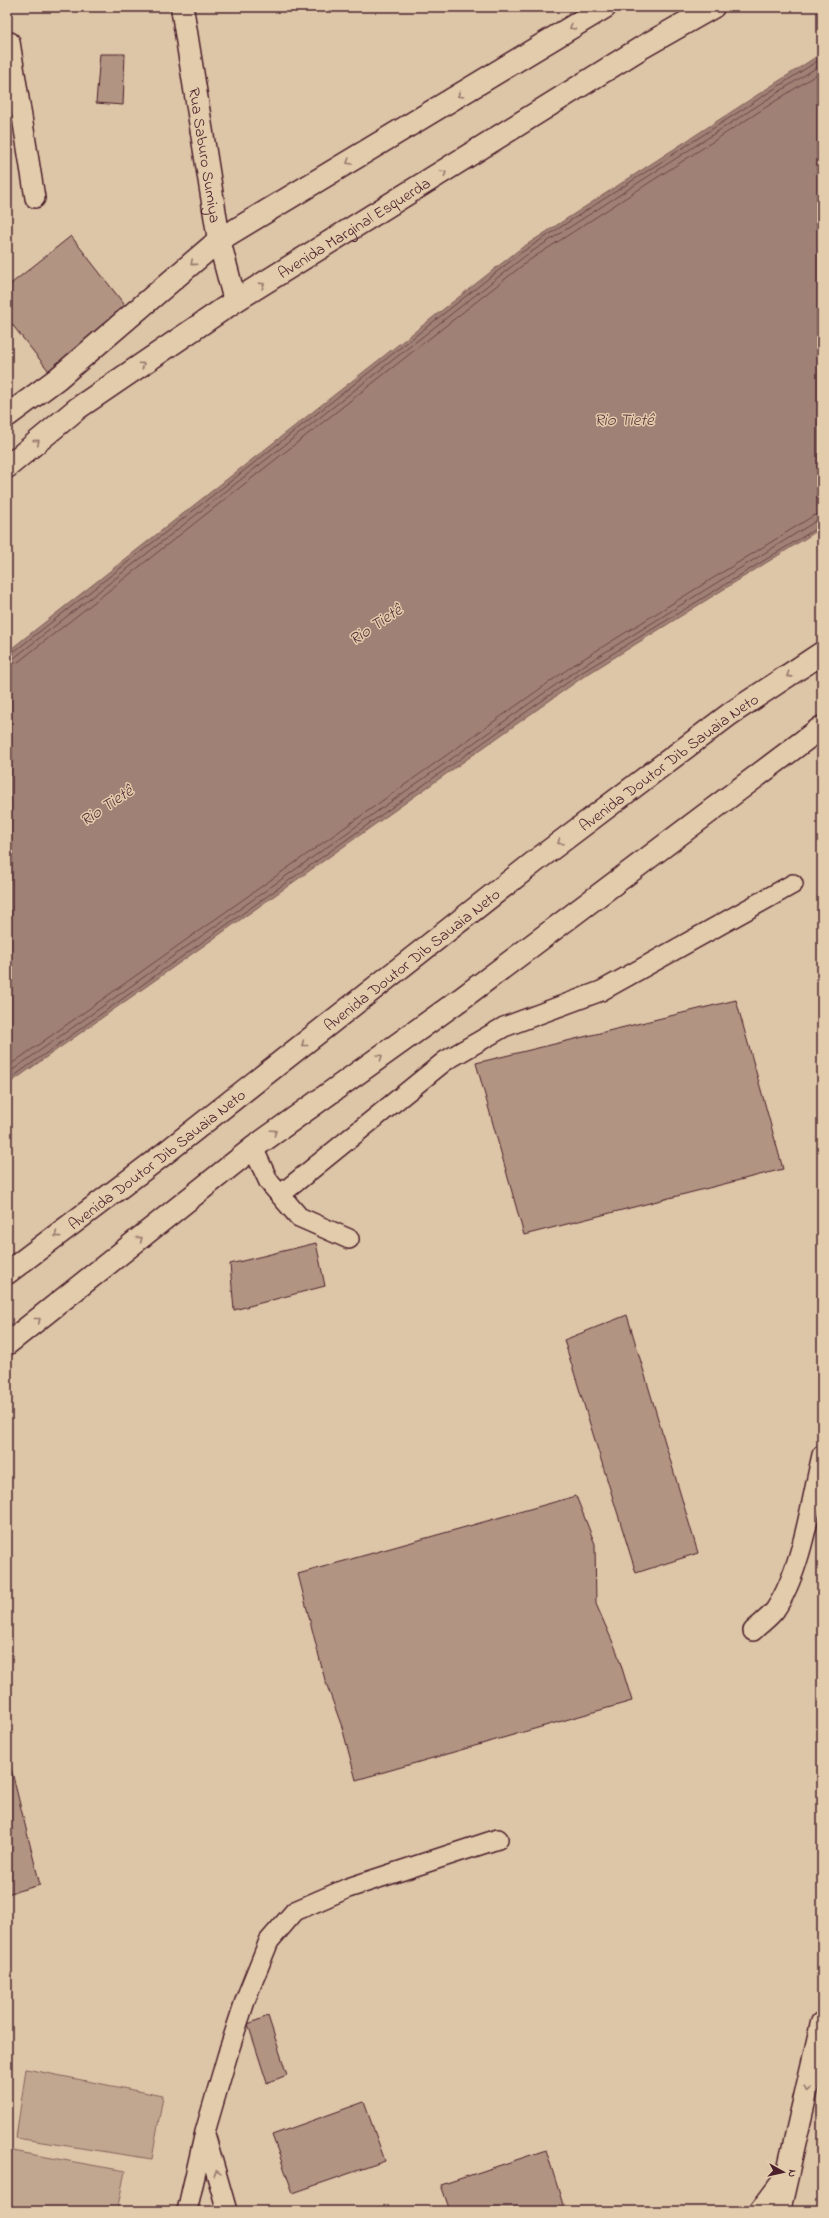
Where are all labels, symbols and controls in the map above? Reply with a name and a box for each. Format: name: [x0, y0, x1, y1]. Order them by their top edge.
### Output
one-way arrow: [569, 23, 576, 30]
street label: Rua Saburo Sumiya: [181, 86, 226, 225]
one-way arrow: [458, 90, 465, 97]
one-way arrow: [346, 157, 353, 165]
one-way arrow: [440, 170, 447, 178]
street label: Avenida Marginal Esquerda: [273, 172, 436, 286]
one-way arrow: [191, 258, 198, 265]
one-way arrow: [257, 283, 264, 290]
one-way arrow: [137, 363, 144, 370]
water label: Rio Tietê: [594, 408, 655, 433]
one-way arrow: [32, 440, 40, 447]
water label: Rio Tietê: [344, 598, 409, 652]
one-way arrow: [787, 670, 794, 677]
street label: Avenida Doutor Dib Sauaia Neto: [574, 688, 764, 838]
water label: Rio Tietê: [75, 779, 140, 833]
one-way arrow: [558, 837, 565, 844]
street label: Avenida Doutor Dib Sauaia Neto: [319, 883, 506, 1038]
one-way arrow: [301, 1039, 308, 1046]
one-way arrow: [376, 1054, 383, 1062]
street label: Avenida Doutor Dib Sauaia Neto: [64, 1084, 252, 1237]
one-way arrow: [270, 1129, 277, 1137]
one-way arrow: [55, 1230, 62, 1237]
one-way arrow: [135, 1237, 142, 1244]
one-way arrow: [33, 1318, 40, 1325]
one-way arrow: [803, 2085, 811, 2092]
north arrow: [763, 2152, 803, 2192]
text: N: [783, 2168, 800, 2178]
one-way arrow: [213, 2170, 222, 2177]

